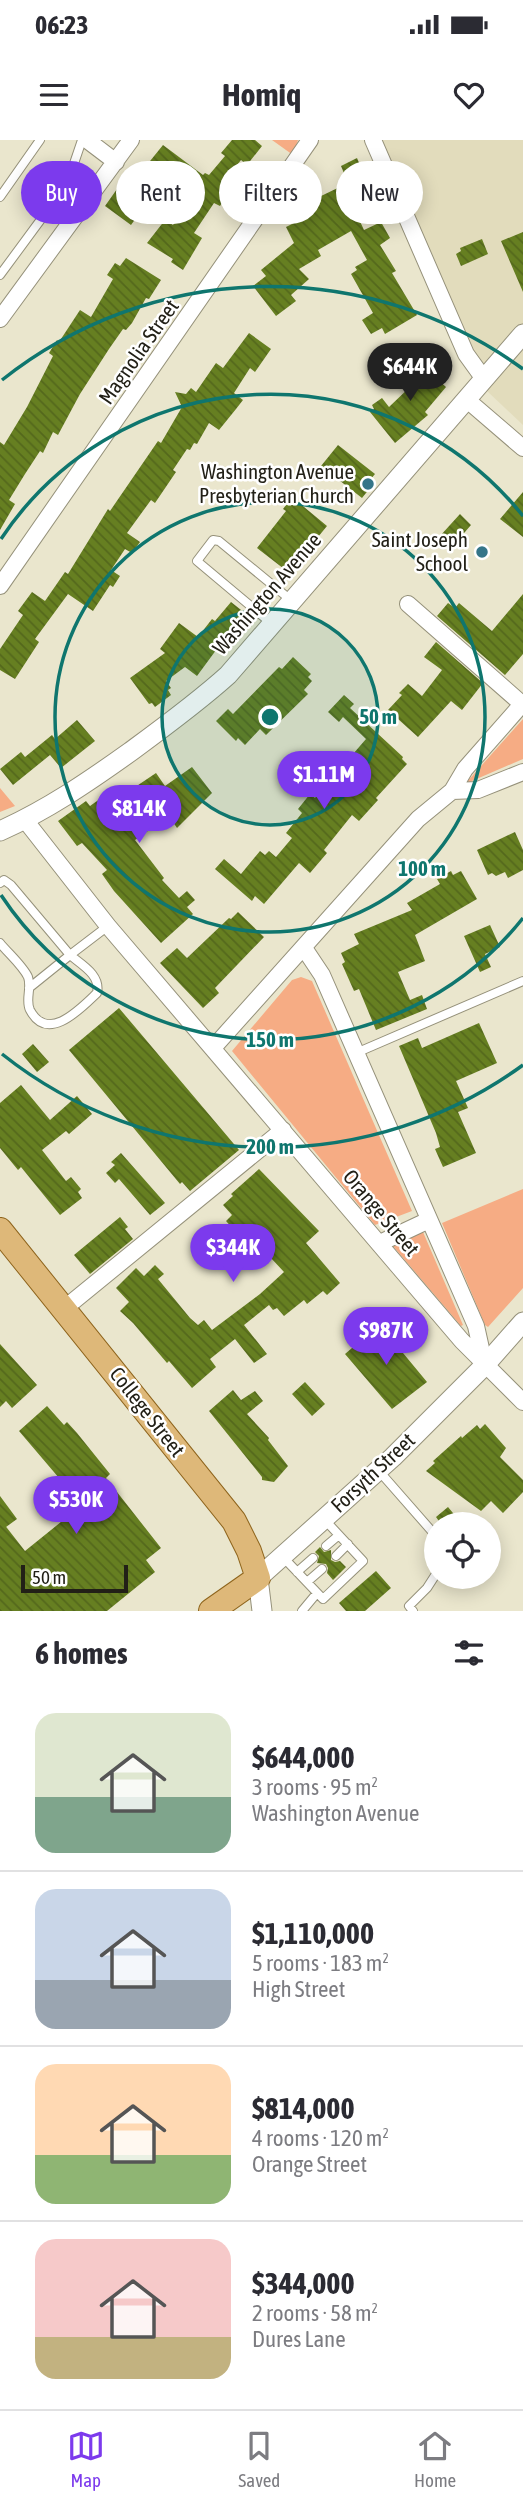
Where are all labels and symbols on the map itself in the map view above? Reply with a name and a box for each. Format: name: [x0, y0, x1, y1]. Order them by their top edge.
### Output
street label: Magnolia Street: [93, 295, 183, 408]
pin: $644K: [361, 344, 459, 403]
place label: Washington Avenue Presbyterian Church: [199, 459, 354, 507]
marker: Washington Avenue Presbyterian Church: [360, 476, 376, 492]
place label: Saint Joseph School: [372, 527, 468, 575]
street label: Washington Avenue: [207, 528, 325, 659]
marker: Saint Joseph School: [474, 544, 490, 560]
text: 50 m: [359, 704, 397, 728]
centre of rings: [258, 705, 282, 729]
pin: $1.11M: [267, 752, 381, 811]
pin: $814K: [90, 786, 188, 845]
text: 100 m: [398, 856, 446, 880]
text: 150 m: [246, 1027, 294, 1051]
text: 200 m: [246, 1134, 294, 1158]
street label: Orange Street: [339, 1164, 425, 1260]
pin: $344K: [184, 1224, 282, 1284]
pin: $987K: [337, 1308, 435, 1367]
street label: College Street: [105, 1362, 190, 1461]
street label: Forsyth Street: [326, 1428, 419, 1517]
pin: $530K: [27, 1476, 125, 1536]
scale bar: [21, 1562, 128, 1594]

